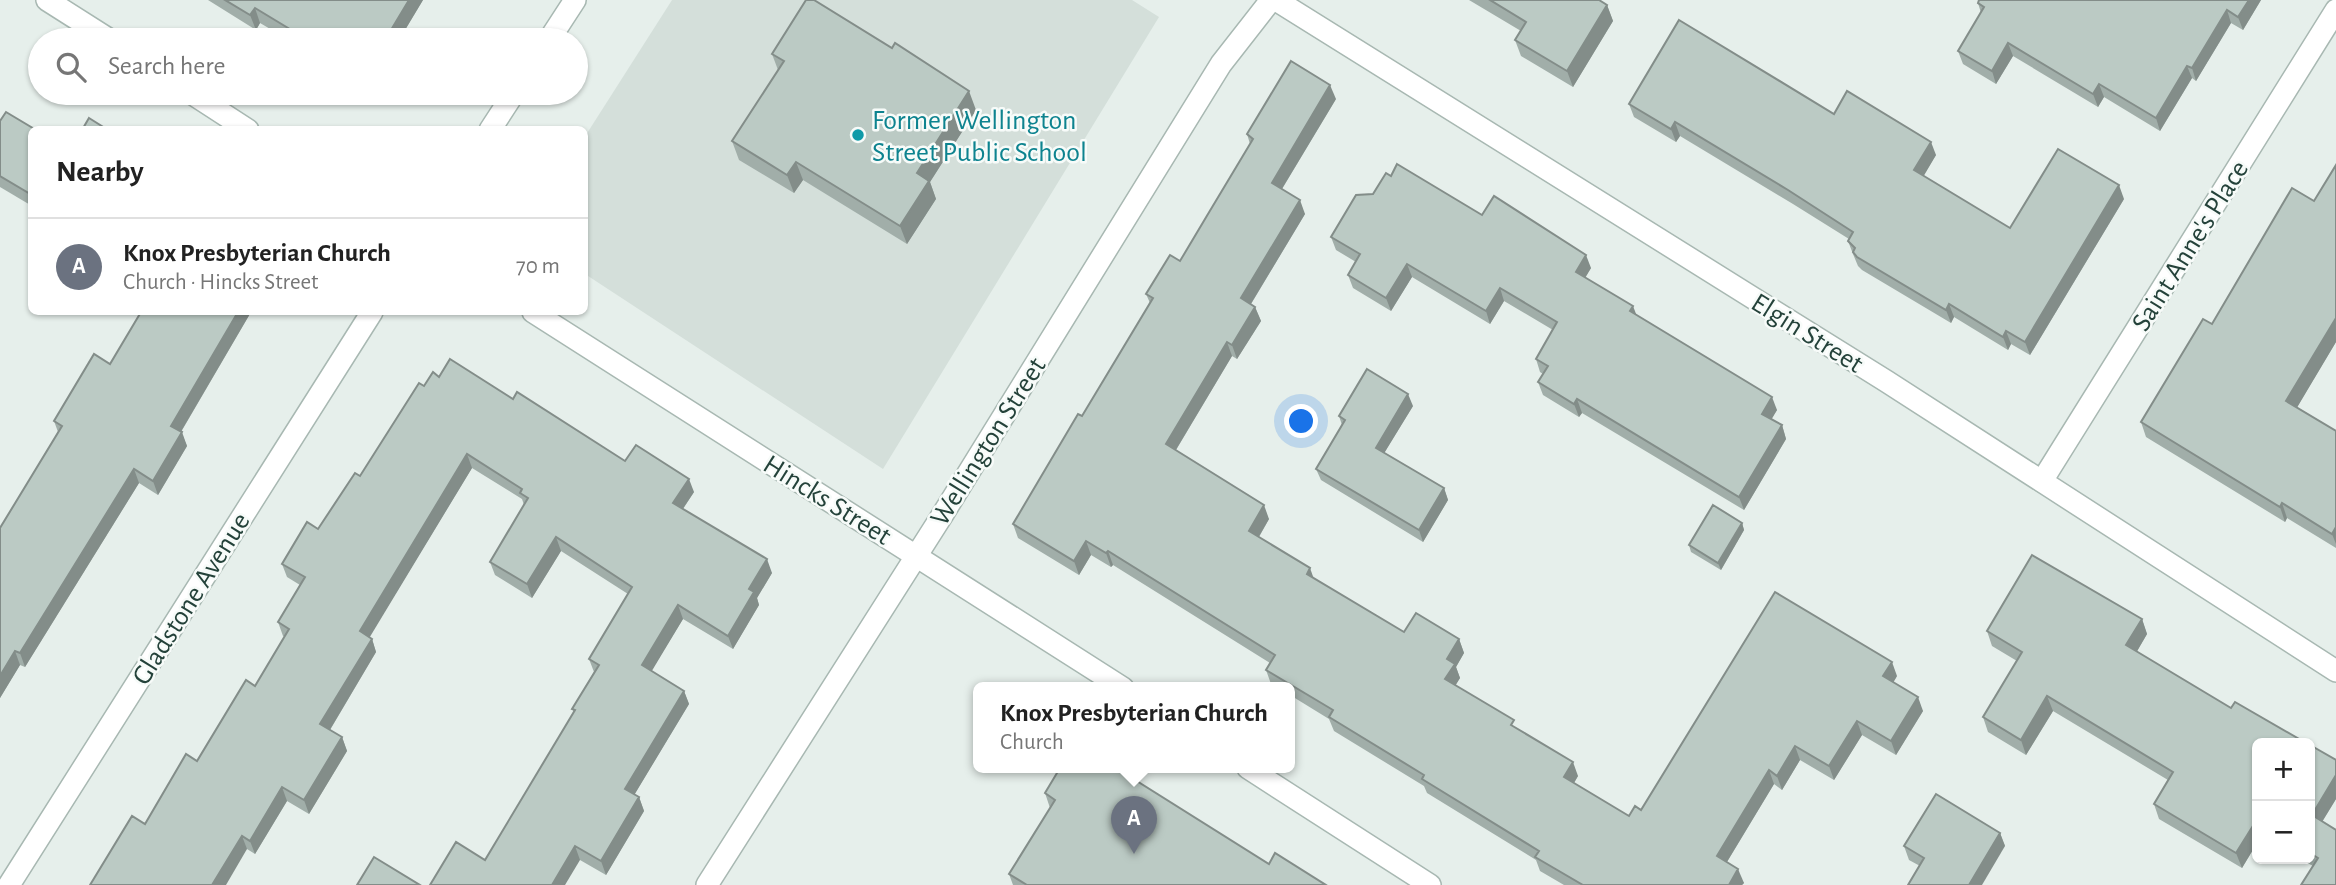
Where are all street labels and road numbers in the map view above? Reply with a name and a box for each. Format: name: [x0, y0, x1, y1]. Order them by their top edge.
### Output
street label: Saint Anne's Place: [2127, 156, 2254, 336]
street label: Elgin Street: [1746, 288, 1868, 379]
street label: Wellington Street: [926, 353, 1052, 531]
street label: Hincks Street: [758, 450, 896, 551]
street label: Gladstone Avenue: [128, 508, 256, 690]

